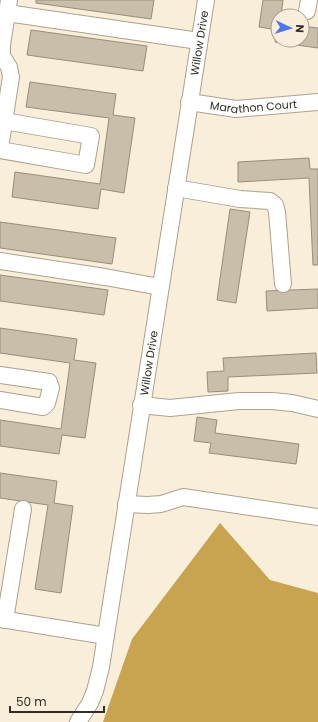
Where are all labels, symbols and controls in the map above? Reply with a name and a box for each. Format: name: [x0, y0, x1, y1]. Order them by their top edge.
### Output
north arrow: [270, 8, 310, 48]
street label: Willow Drive: [186, 9, 212, 77]
text: N: [292, 24, 308, 33]
street label: Marathon Court: [209, 96, 298, 117]
street label: Willow Drive: [136, 329, 162, 397]
scale bar: [10, 688, 104, 714]
text: 50 m: [16, 693, 47, 710]

